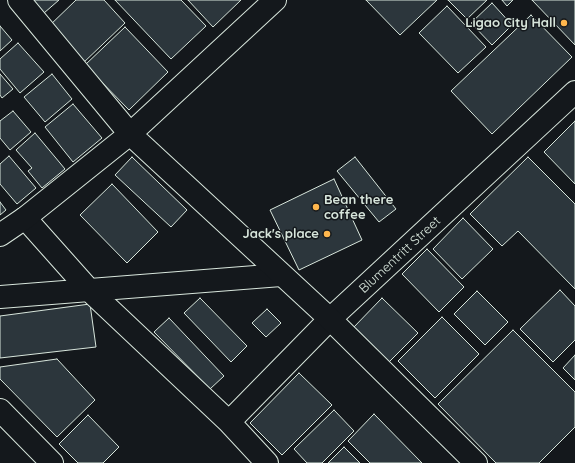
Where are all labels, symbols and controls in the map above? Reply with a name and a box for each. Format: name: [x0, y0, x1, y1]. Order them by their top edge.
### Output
place label: Ligao City Hall: [465, 15, 556, 31]
marker: Ligao City Hall: [559, 18, 569, 28]
place label: Bean there coffee: [324, 192, 393, 223]
marker: Bean there coffee: [311, 202, 321, 212]
street label: Blumentritt Street: [356, 213, 444, 297]
place label: Jack's place: [243, 226, 319, 242]
marker: Jack's place: [322, 229, 332, 239]

